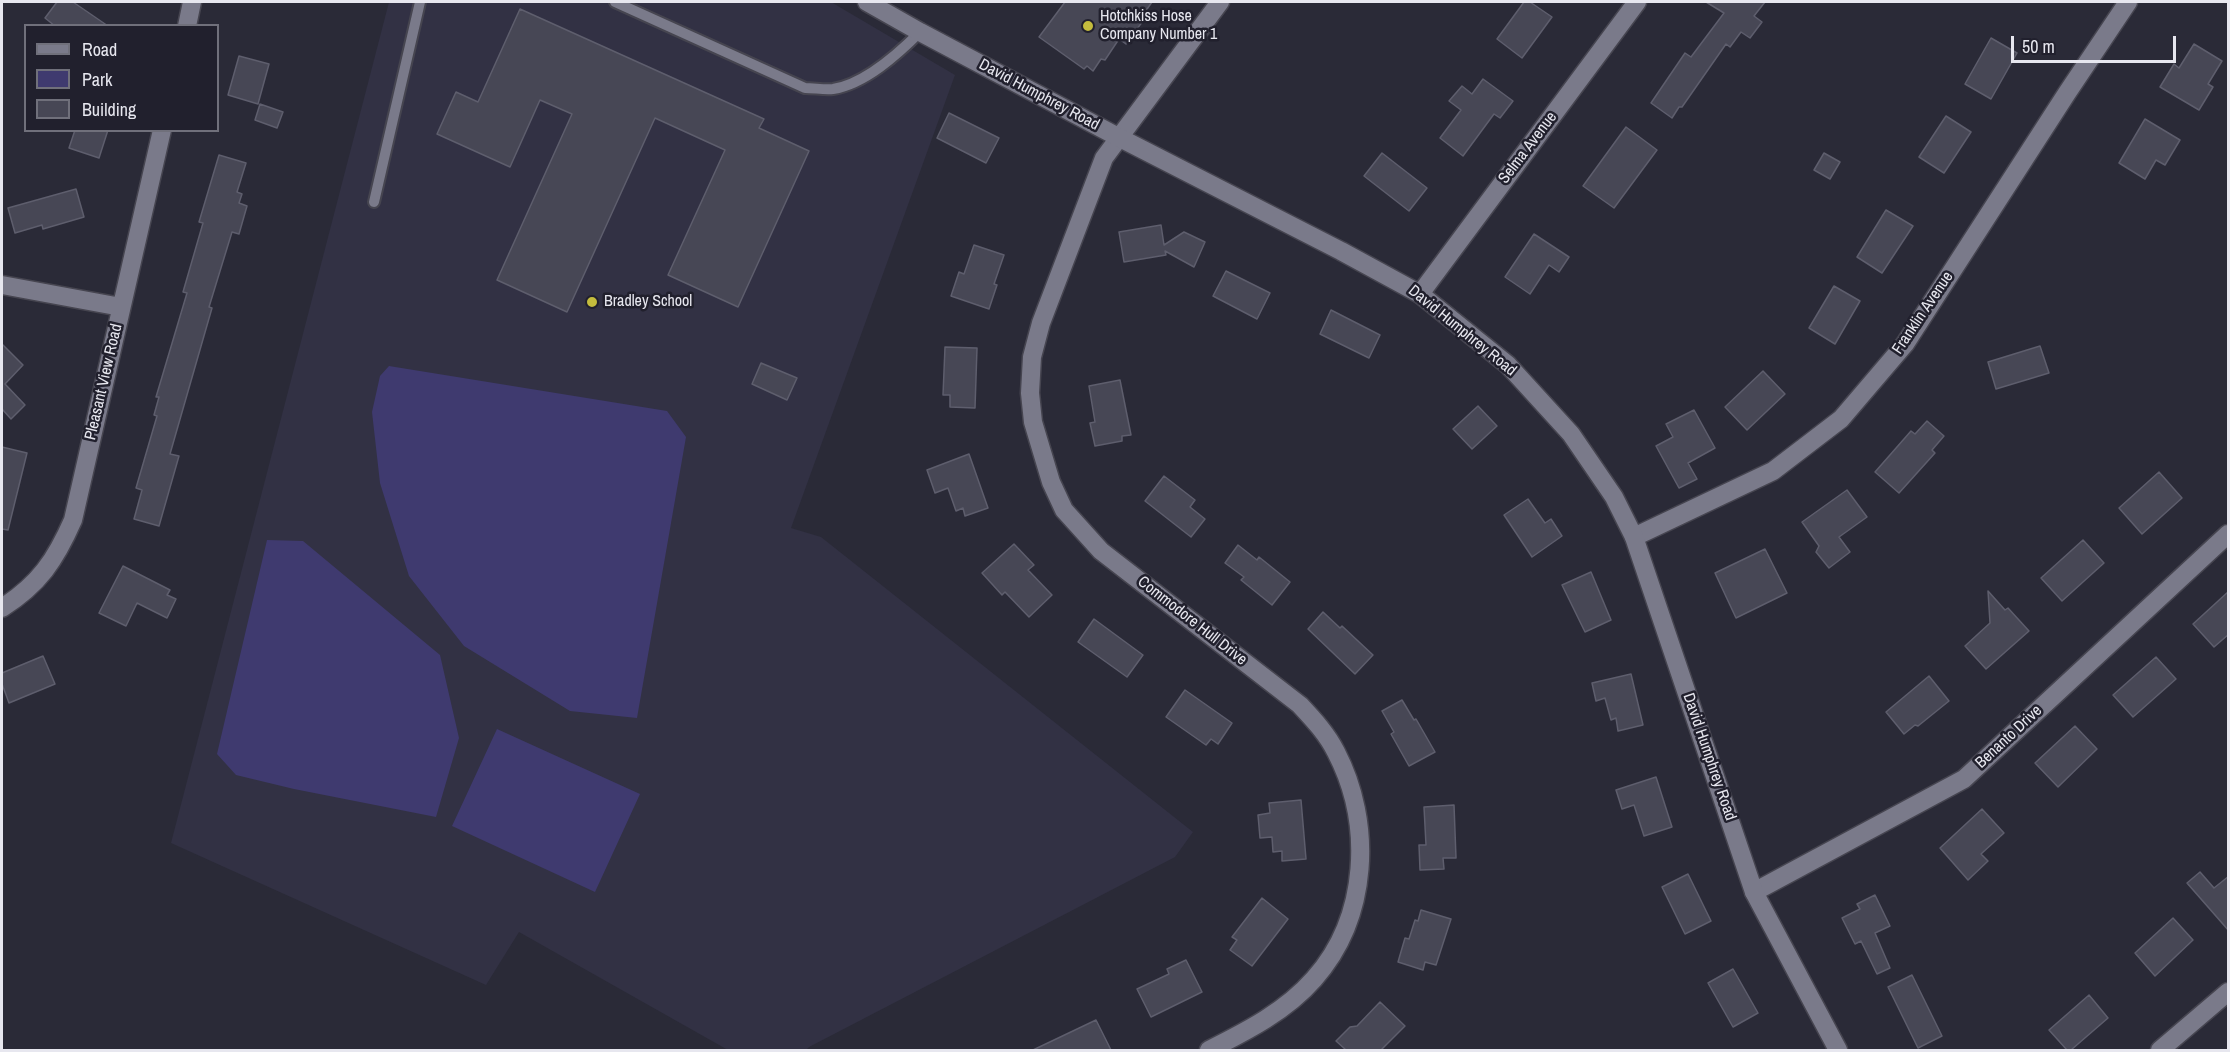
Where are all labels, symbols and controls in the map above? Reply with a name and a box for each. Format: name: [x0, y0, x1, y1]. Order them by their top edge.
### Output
place label: Hotchkiss Hose Company Number 1: [1100, 7, 1217, 45]
marker: Hotchkiss Hose Company Number 1: [1081, 19, 1095, 33]
legend: [24, 24, 219, 132]
scale bar: [2014, 24, 2179, 62]
text: 50 m: [2022, 34, 2055, 59]
text: Road: [82, 37, 117, 62]
street label: David Humphrey Road: [976, 55, 1102, 135]
text: Park: [82, 67, 112, 92]
text: Building: [82, 97, 136, 122]
street label: Selma Avenue: [1495, 108, 1561, 188]
street label: Franklin Avenue: [1888, 268, 1958, 358]
street label: David Humphrey Road: [1404, 282, 1520, 380]
place label: Bradley School: [604, 292, 692, 312]
marker: Bradley School: [585, 295, 599, 309]
street label: Pleasant View Road: [81, 322, 127, 442]
street label: Commodore Hull Drive: [1134, 572, 1250, 670]
street label: David Humphrey Road: [1678, 691, 1740, 823]
street label: Benanto Drive: [1972, 701, 2046, 773]

